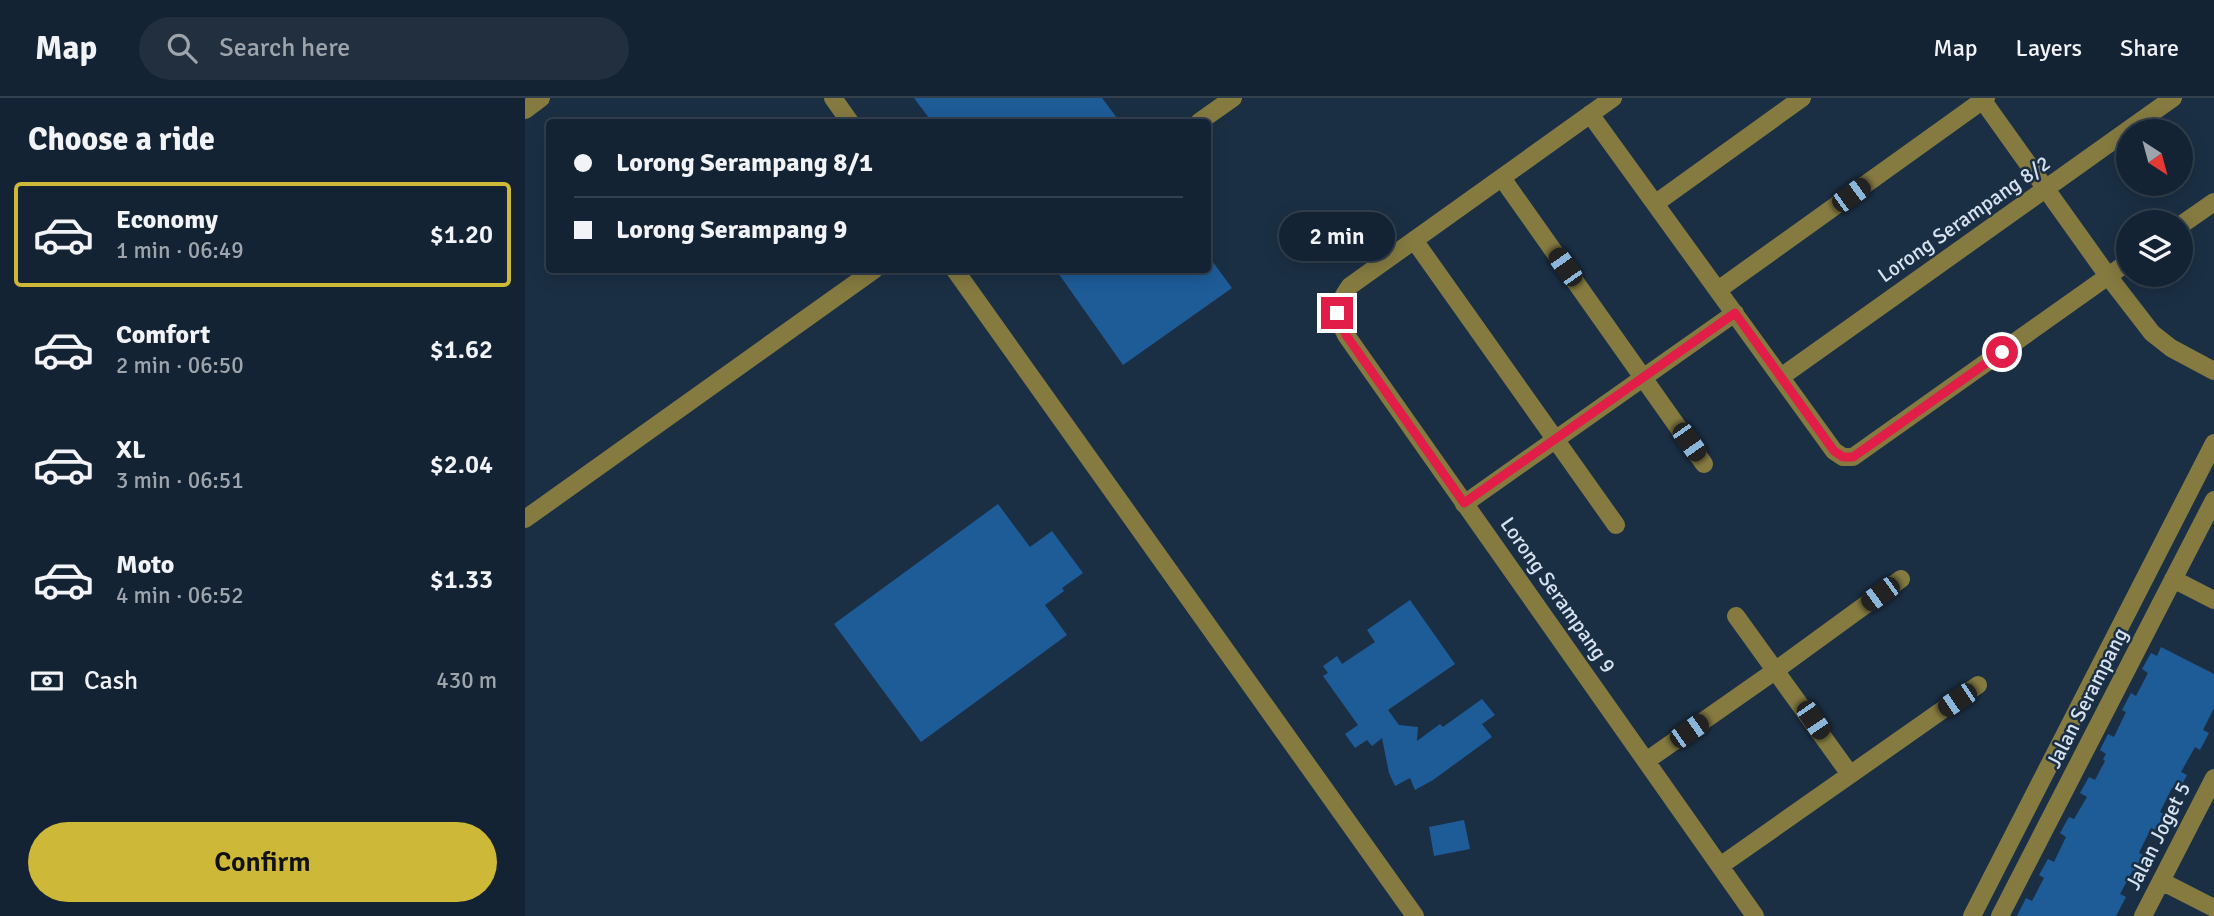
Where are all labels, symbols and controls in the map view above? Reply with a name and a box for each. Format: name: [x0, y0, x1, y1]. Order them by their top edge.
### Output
search box: [139, 17, 629, 80]
text: Map: [35, 28, 97, 69]
icon: search: [163, 29, 201, 67]
text: Search here: [219, 32, 350, 64]
text: Map: [1933, 33, 1978, 63]
text: Layers: [2016, 33, 2082, 63]
text: Share: [2120, 33, 2179, 63]
north arrow: [2116, 119, 2193, 196]
map controls: [2116, 119, 2193, 287]
text: Choose a ride: [28, 120, 215, 159]
text: Lorong Serampang 8/1: [616, 147, 873, 179]
street label: Lorong Serampang 8/2: [1873, 150, 2055, 288]
car: [1828, 174, 1875, 216]
icon: car: [32, 203, 95, 266]
text: Economy: [116, 204, 218, 236]
button: layers: [2116, 210, 2193, 287]
callout: 2 min: [1279, 212, 1395, 260]
text: Lorong Serampang 9: [616, 214, 847, 246]
text: $1.20: [430, 219, 493, 251]
text: 2 min: [1309, 222, 1365, 251]
text: 1 min · 06:49: [116, 236, 244, 265]
car: [1545, 244, 1586, 290]
route end: [1321, 297, 1353, 329]
icon: car: [32, 318, 95, 381]
text: Comfort: [116, 319, 210, 351]
text: $1.62: [430, 334, 493, 366]
route start: [1986, 336, 2018, 368]
text: 2 min · 06:50: [116, 351, 244, 380]
car: [1669, 419, 1710, 465]
icon: car: [32, 433, 95, 496]
text: XL: [116, 434, 146, 466]
text: $2.04: [430, 449, 493, 481]
text: 3 min · 06:51: [116, 466, 244, 495]
street label: Lorong Serampang 9: [1495, 512, 1621, 678]
icon: car: [32, 548, 95, 611]
text: Moto: [116, 549, 174, 581]
text: $1.33: [430, 564, 493, 596]
car: [1857, 573, 1904, 615]
text: 4 min · 06:52: [116, 581, 244, 610]
street label: Jalan Serampang: [2040, 624, 2134, 772]
icon: cash: [28, 662, 66, 700]
text: Cash: [84, 665, 138, 697]
text: 430 m: [436, 666, 497, 695]
car: [1934, 680, 1981, 720]
car: [1793, 697, 1834, 743]
car: [1666, 710, 1713, 752]
street label: Jalan Joget 5: [2120, 778, 2196, 894]
button: Confirm: [28, 822, 497, 902]

